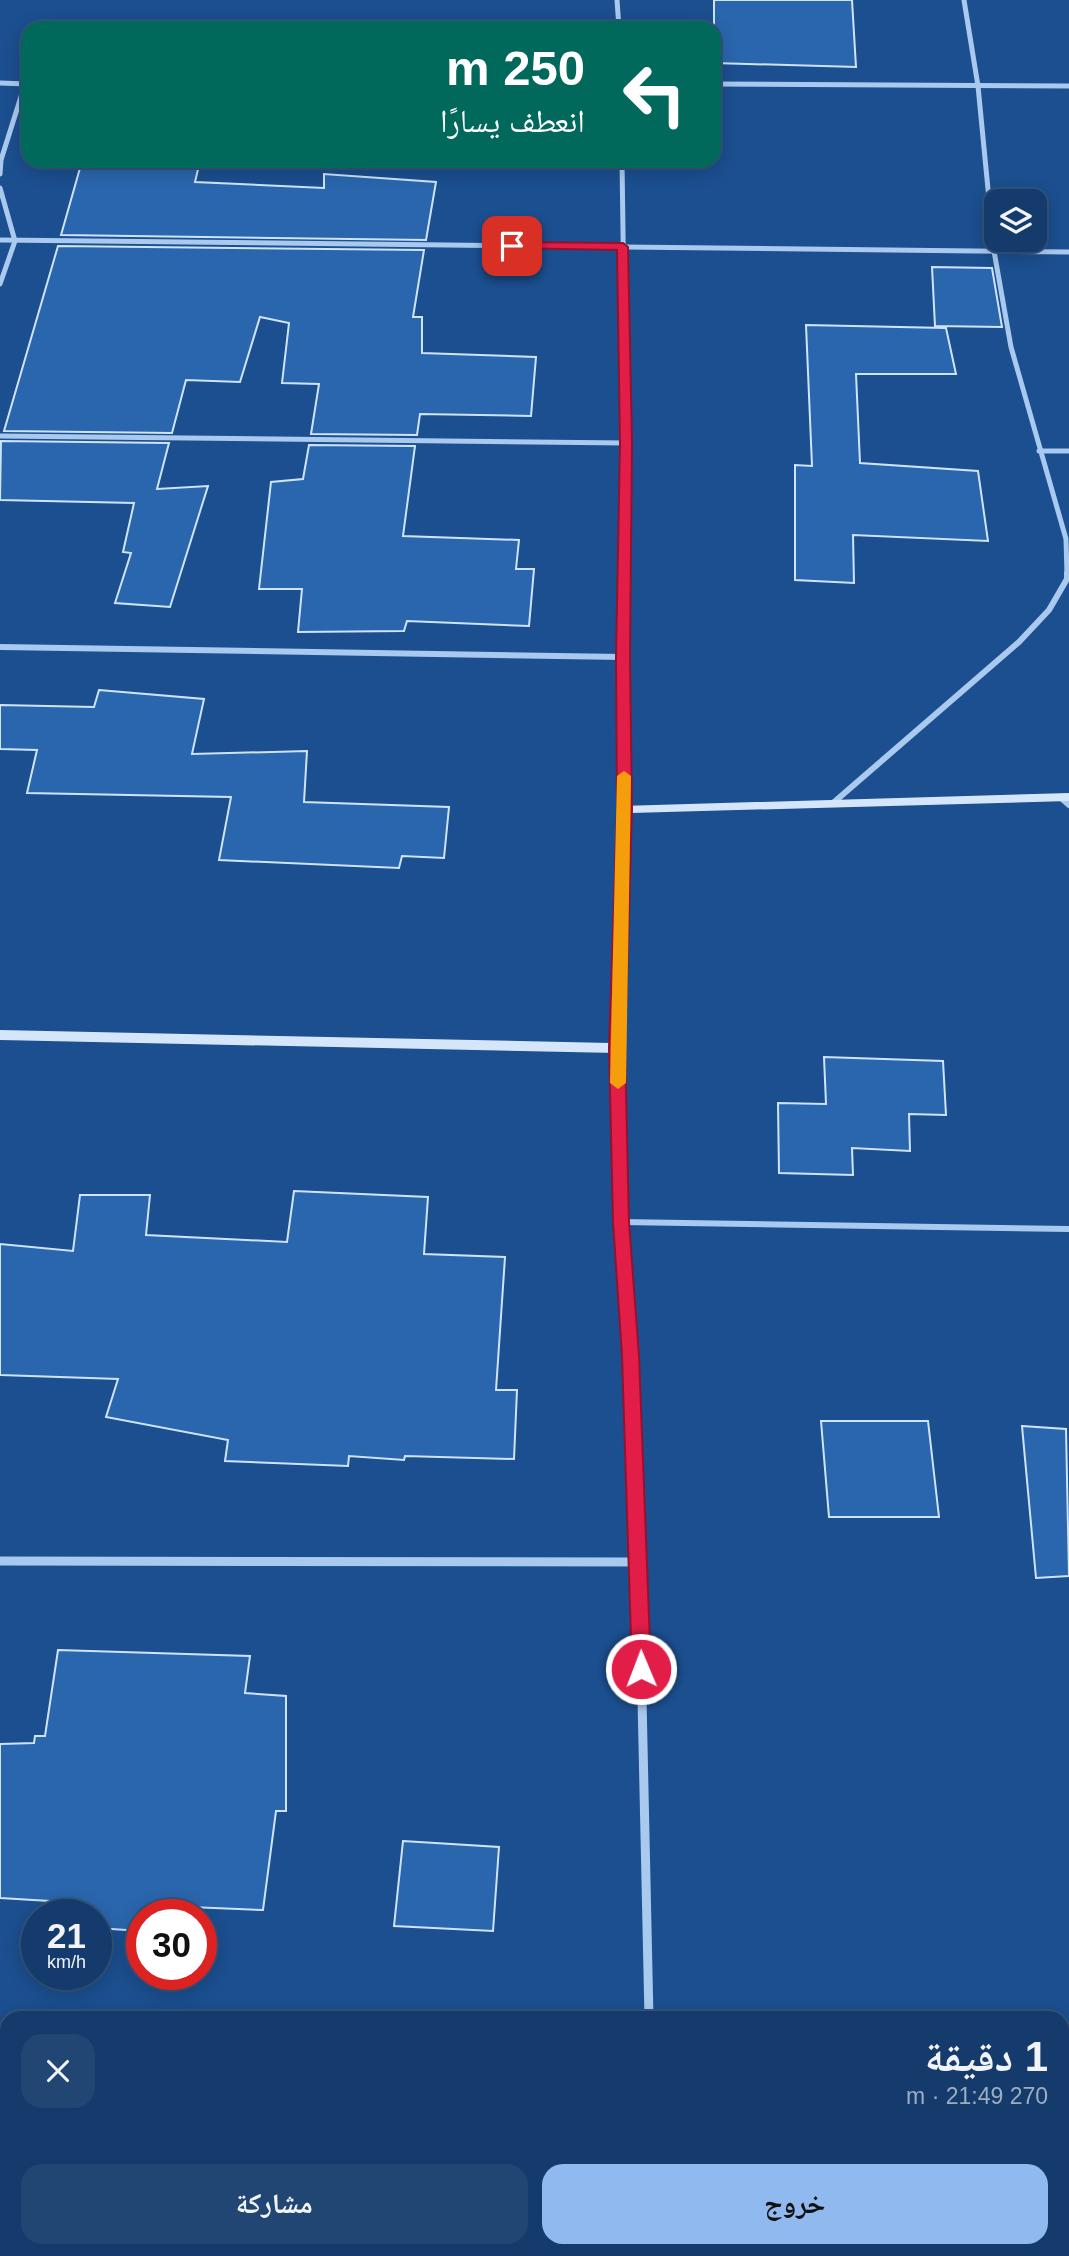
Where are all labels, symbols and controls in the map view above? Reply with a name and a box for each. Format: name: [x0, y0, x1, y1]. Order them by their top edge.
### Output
text: 250 m: [446, 41, 585, 95]
icon: left: [609, 49, 700, 140]
text: انعطف يسارًا: [440, 103, 585, 139]
map controls: [984, 189, 1047, 252]
button: layers: [984, 189, 1047, 252]
pin: [482, 216, 542, 276]
icon: arrive: [493, 227, 531, 265]
position arrow: [604, 1632, 678, 1706]
speed limit sign: 30: [126, 1899, 217, 1990]
text: 21: [47, 1916, 86, 1955]
text: km/h: [47, 1952, 86, 1972]
text: 1 دقيقة: [925, 2033, 1048, 2080]
button: close: [21, 2034, 95, 2108]
text: 270 m · 21:49: [906, 2083, 1048, 2109]
button: مشاركة: [21, 2164, 528, 2244]
button: خروج: [542, 2164, 1048, 2244]

